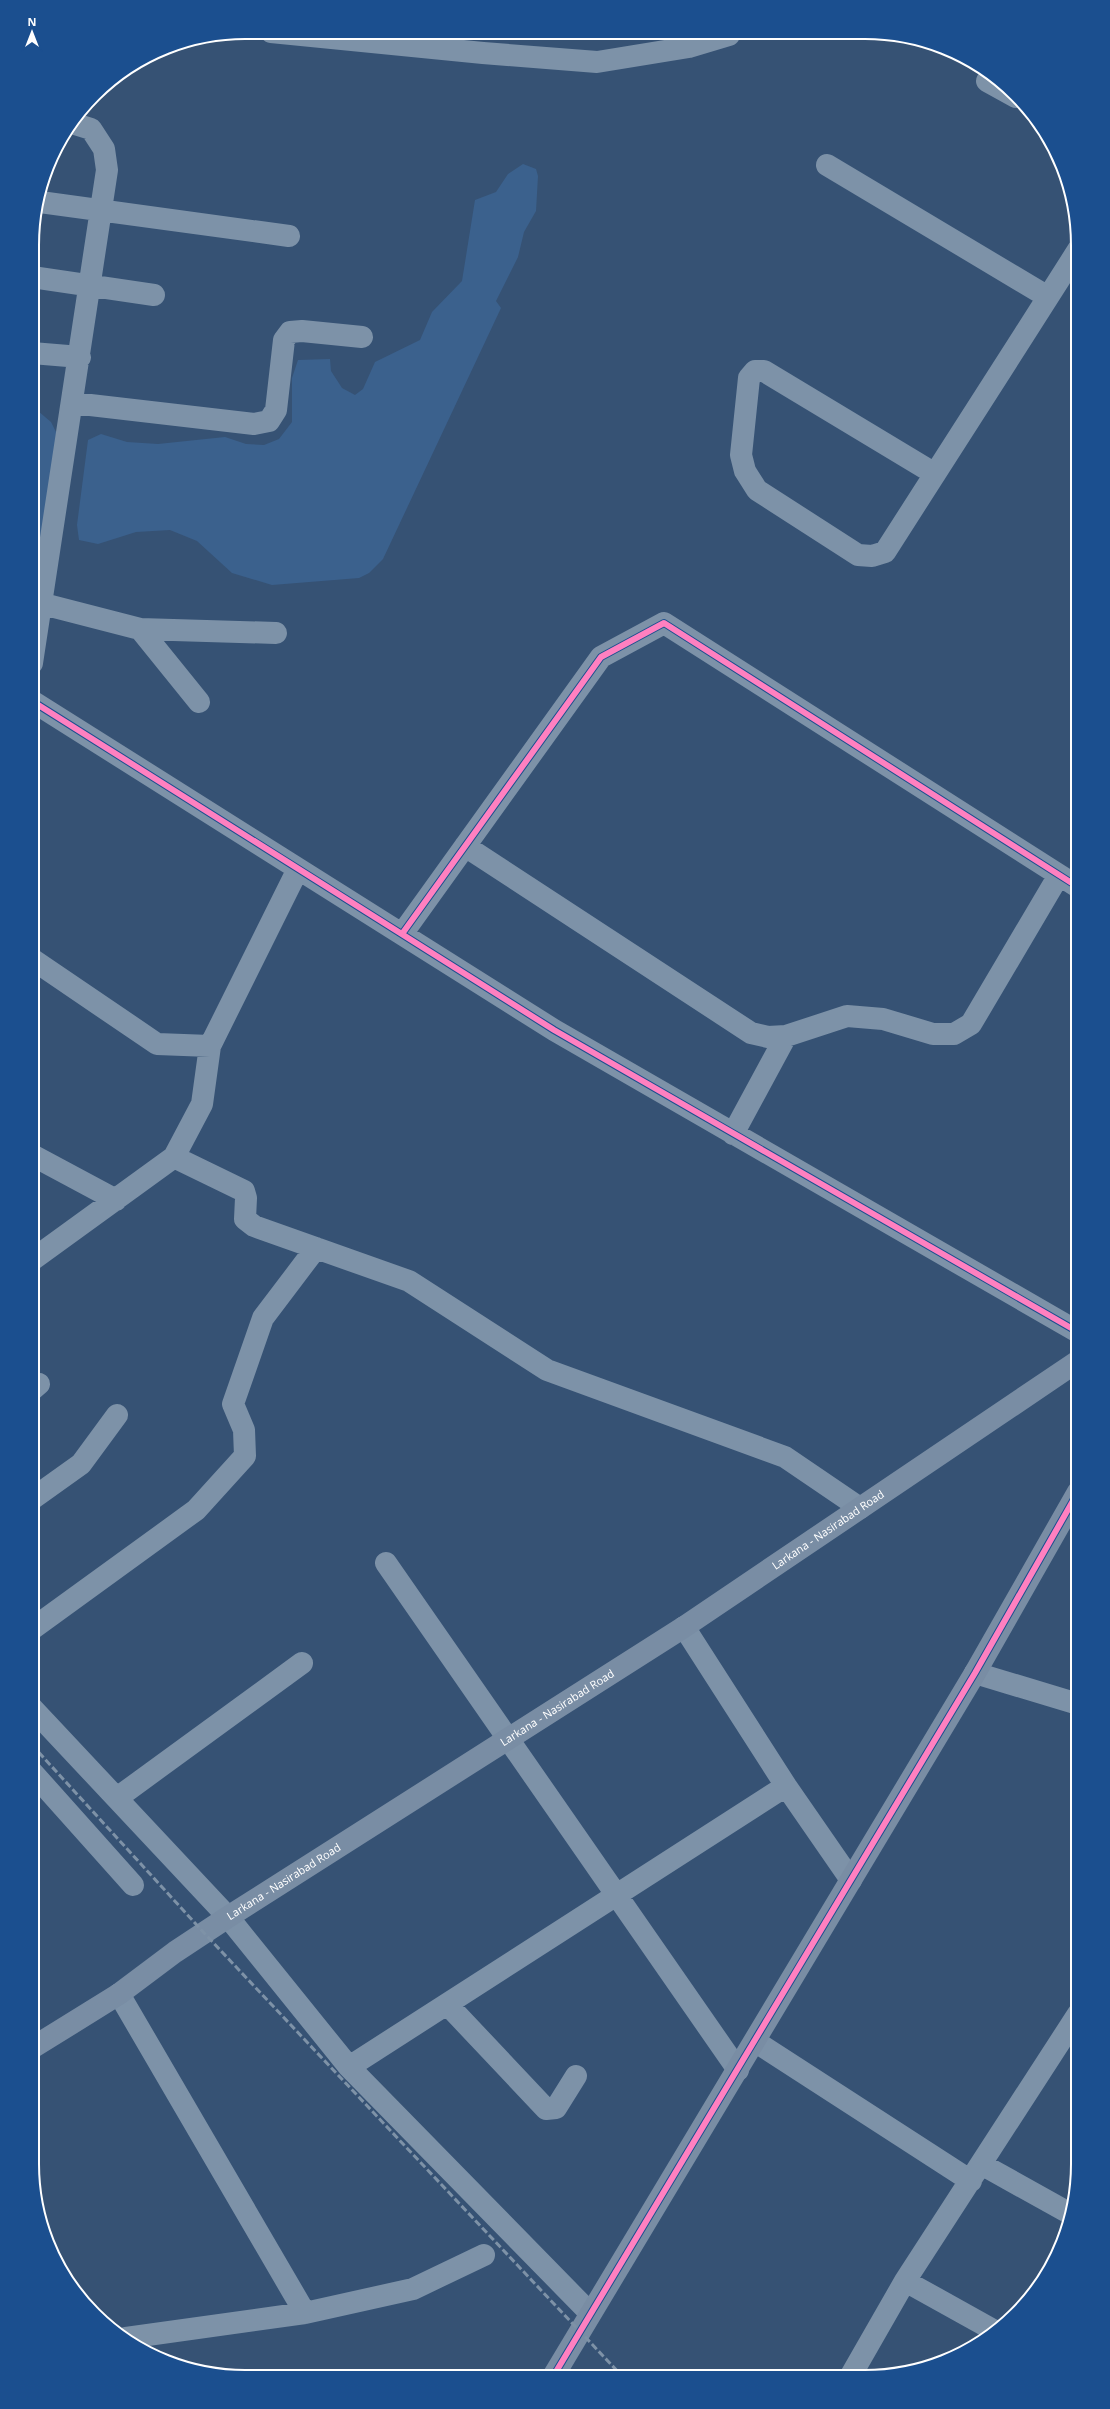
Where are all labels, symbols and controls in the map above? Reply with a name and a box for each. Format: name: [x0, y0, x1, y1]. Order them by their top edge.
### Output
north arrow: [12, 12, 52, 52]
text: N: [28, 14, 36, 29]
street label: Larkana - Nasirabad Road: [769, 1486, 887, 1573]
street label: Larkana - Nasirabad Road: [497, 1665, 617, 1749]
street label: Larkana - Nasirabad Road: [224, 1839, 343, 1923]

